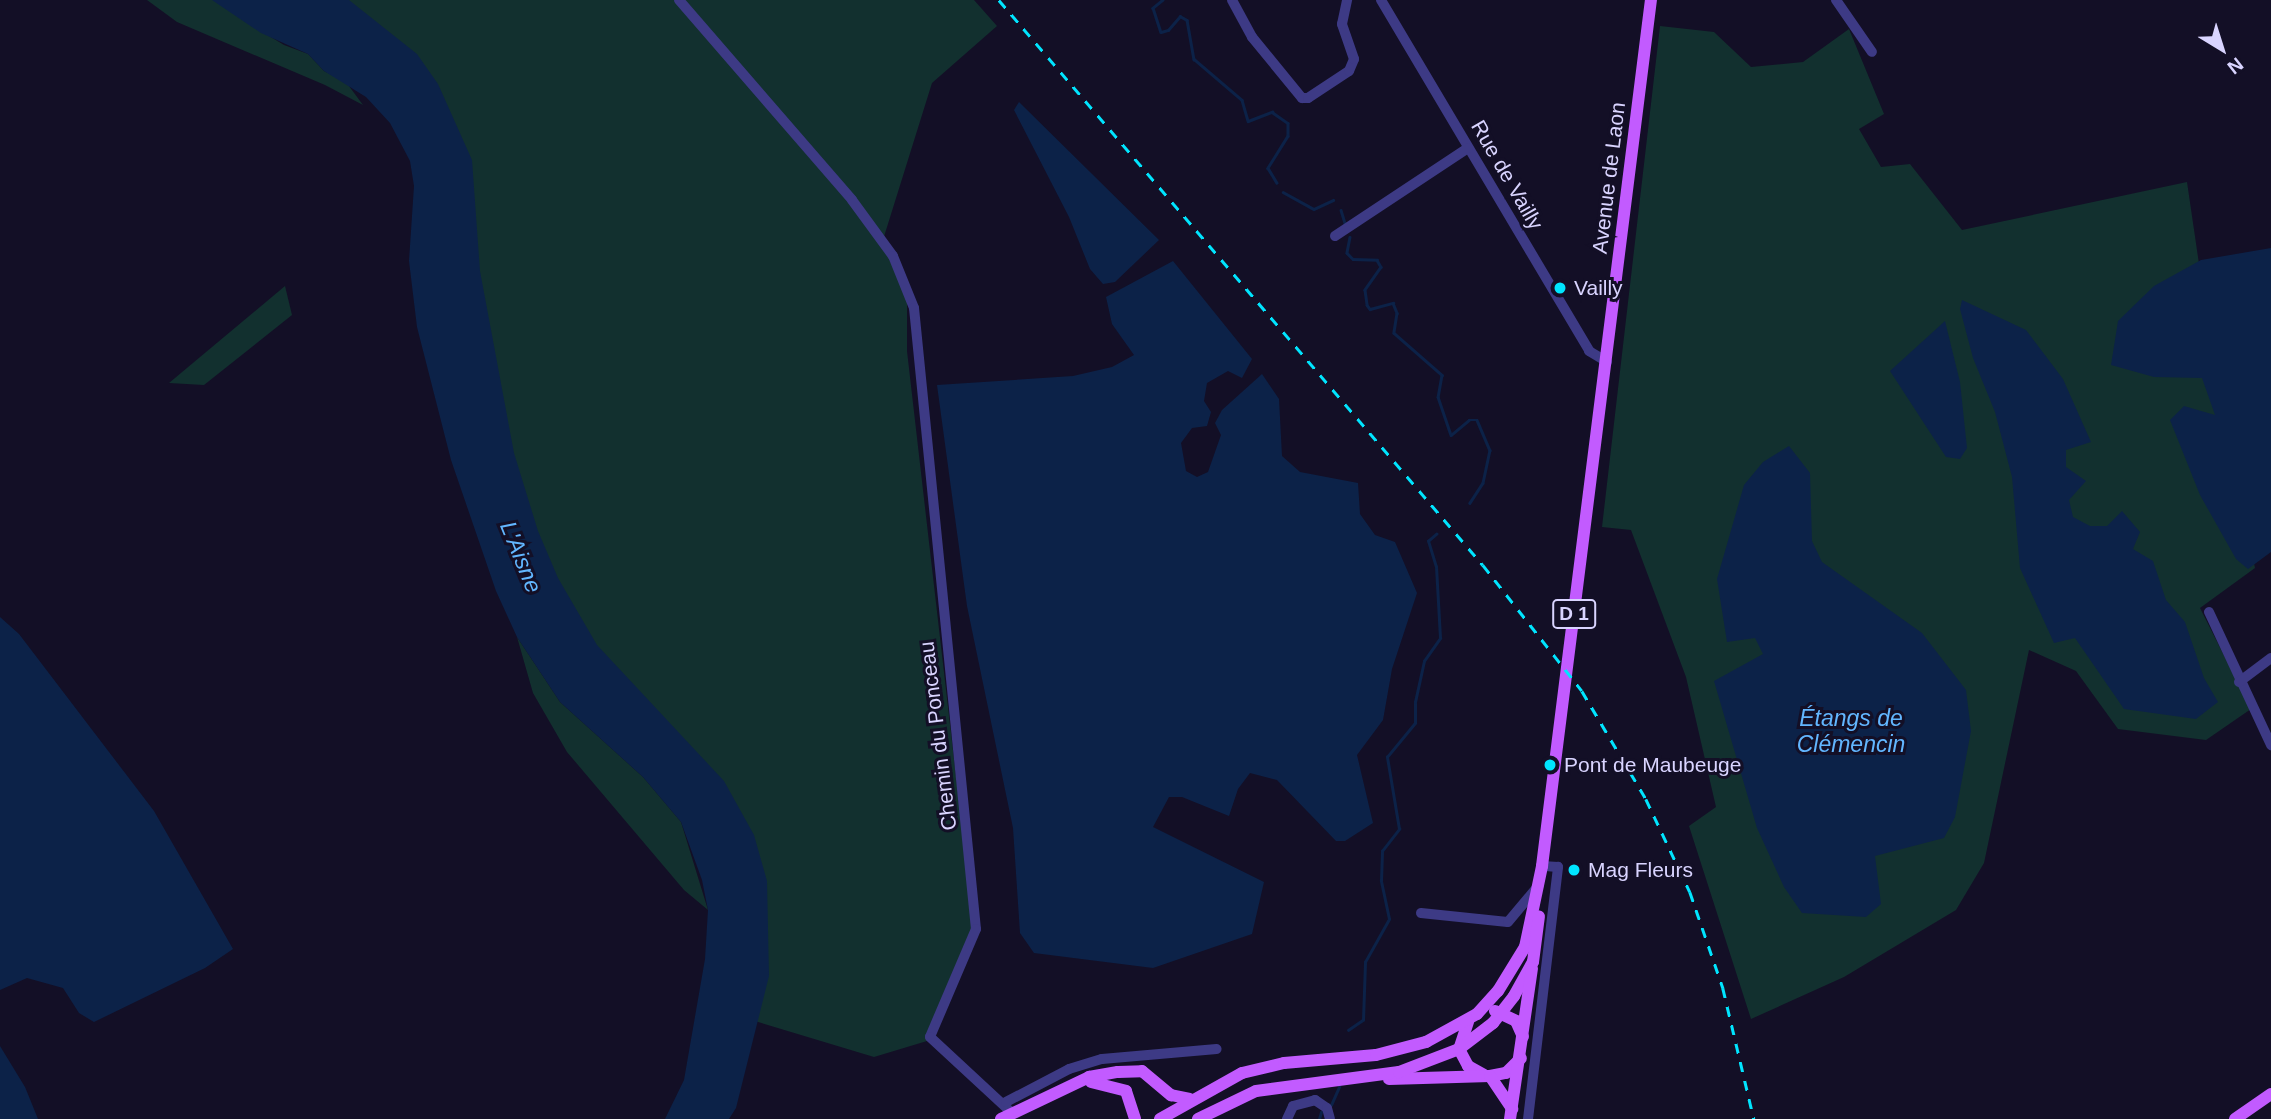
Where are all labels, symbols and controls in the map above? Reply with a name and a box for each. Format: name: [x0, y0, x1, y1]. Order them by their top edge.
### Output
north arrow: [2187, 14, 2257, 84]
text: N: [2223, 53, 2247, 78]
street label: Avenue de Laon: [1587, 101, 1631, 255]
street label: Rue de Vailly: [1466, 116, 1548, 234]
place label: Vailly: [1574, 275, 1623, 301]
marker: Vailly: [1552, 280, 1568, 296]
water label: L'Aisne: [494, 517, 548, 597]
road number: D 1: [1551, 598, 1597, 629]
street label: Chemin du Ponceau: [914, 640, 962, 832]
water label: Étangs de Clémencin: [1797, 704, 1905, 758]
place label: Pont de Maubeuge: [1564, 752, 1741, 778]
marker: Pont de Maubeuge: [1542, 757, 1558, 773]
place label: Mag Fleurs: [1588, 857, 1693, 883]
marker: Mag Fleurs: [1566, 862, 1582, 878]

